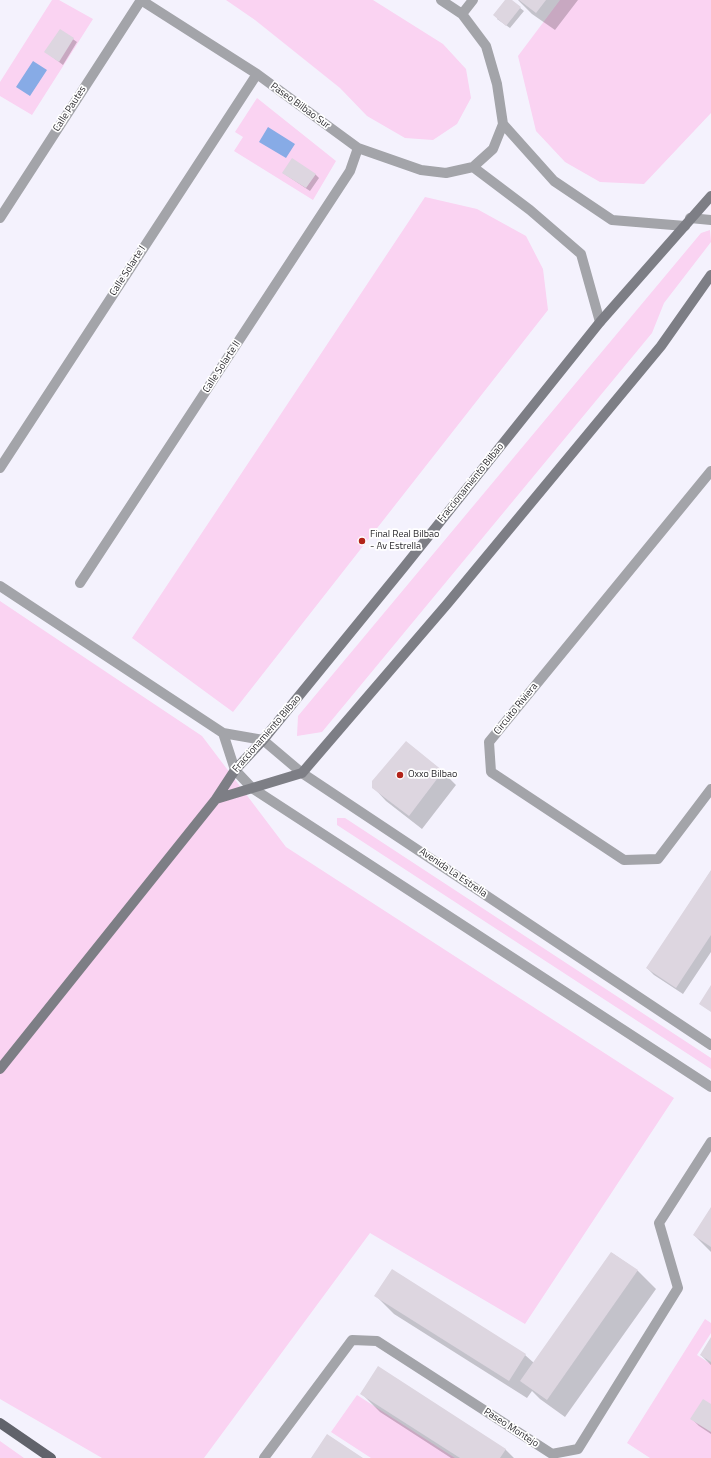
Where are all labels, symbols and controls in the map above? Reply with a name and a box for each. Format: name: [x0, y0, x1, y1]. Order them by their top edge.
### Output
street label: Paseo Bilbao Sur: [268, 80, 332, 132]
street label: Calle Pautes: [51, 84, 89, 134]
street label: Calle Solarte I: [107, 244, 149, 298]
street label: Calle Solarte II: [201, 339, 243, 395]
street label: Fraccionamiento Bilbao: [435, 441, 507, 525]
place label: Final Real Bilbao - Av Estrella: [370, 529, 439, 552]
marker: Final Real Bilbao - Av Estrella: [357, 536, 367, 546]
street label: Circuito Riviera: [492, 681, 540, 737]
street label: Fraccionamiento Bilbao: [230, 693, 304, 775]
place label: Oxxo Bilbao: [408, 769, 457, 781]
marker: Oxxo Bilbao: [395, 770, 405, 780]
street label: Avenida La Estrella: [417, 846, 489, 900]
street label: Paseo Montejo: [481, 1406, 541, 1450]

